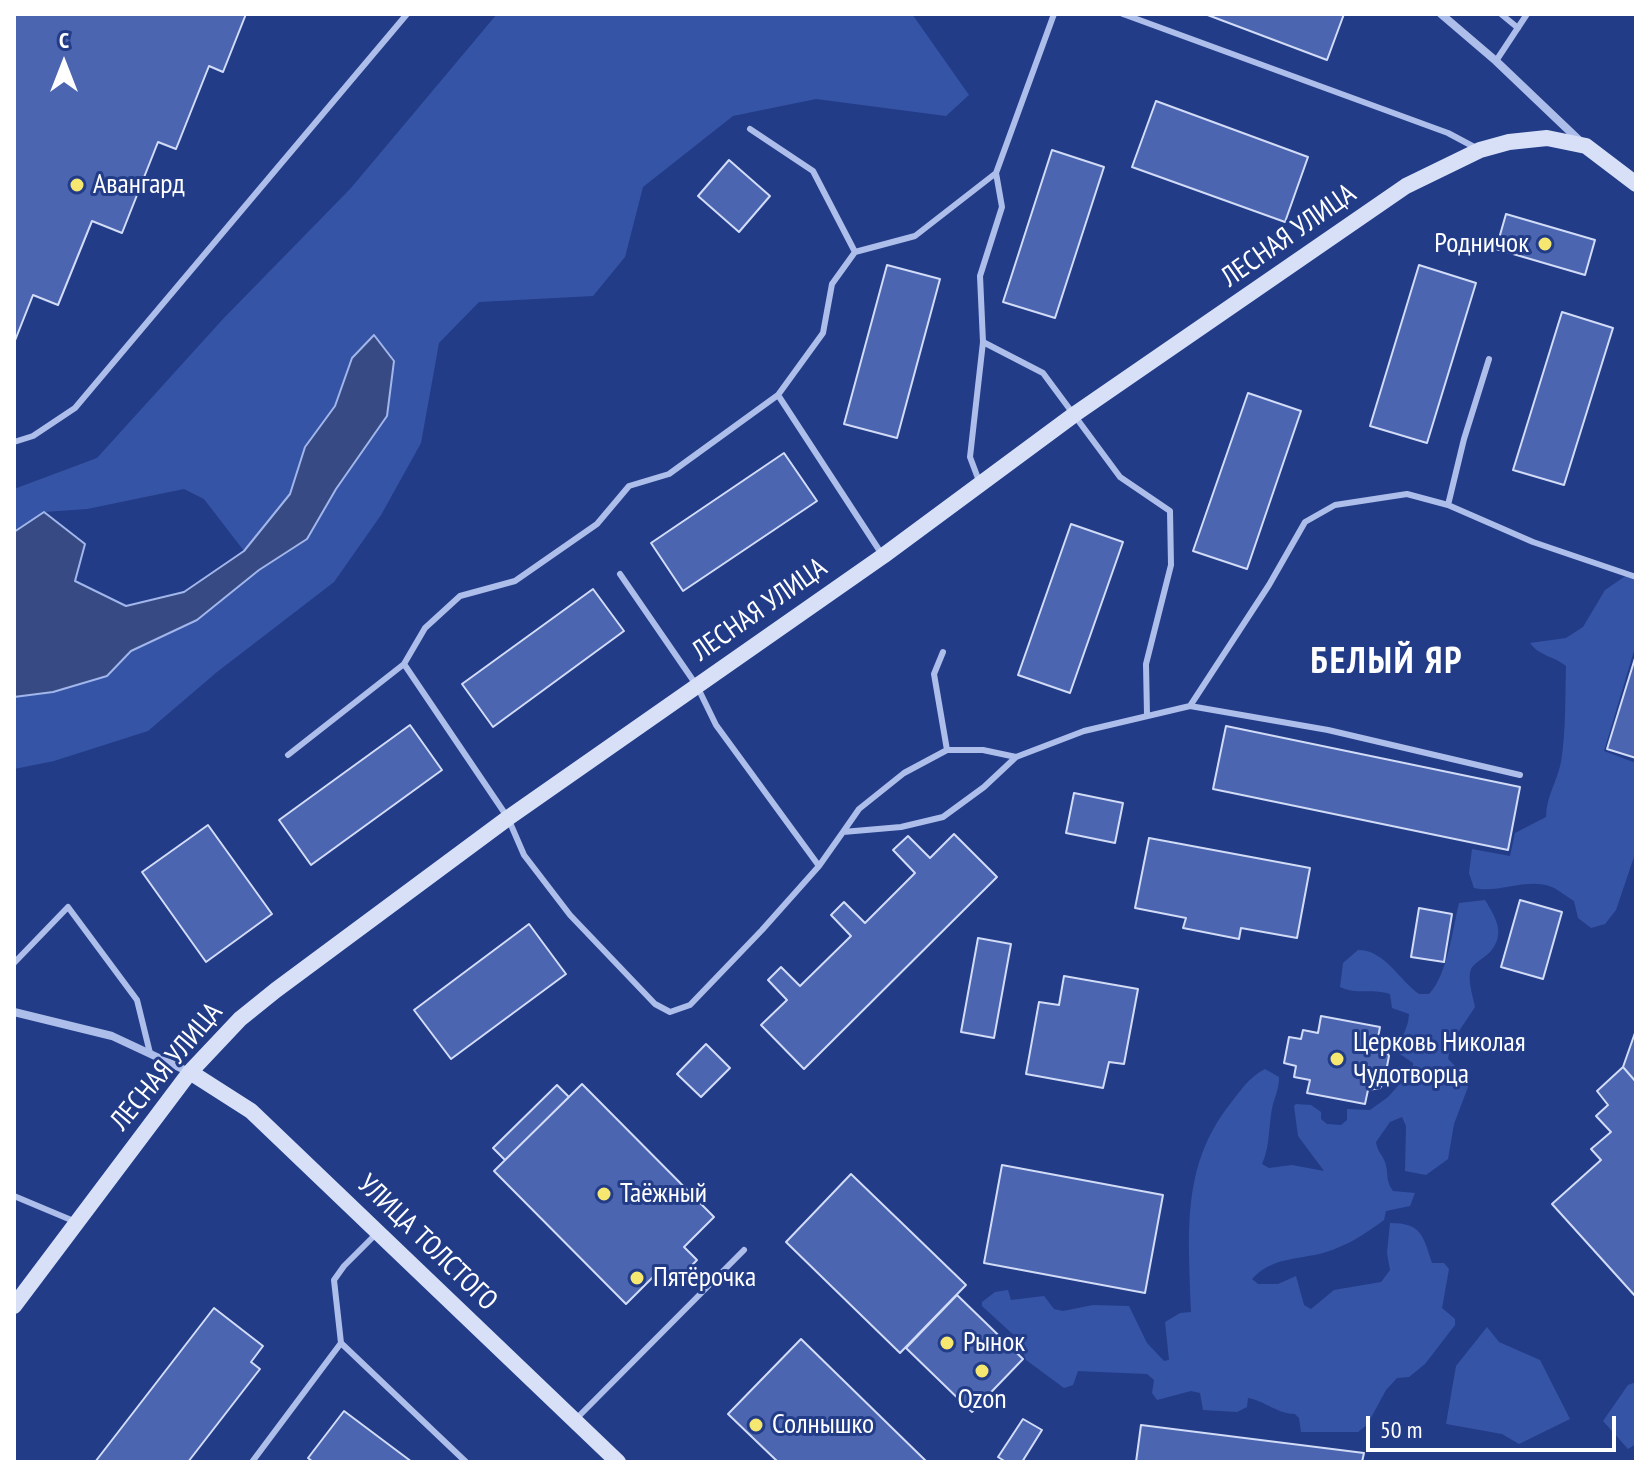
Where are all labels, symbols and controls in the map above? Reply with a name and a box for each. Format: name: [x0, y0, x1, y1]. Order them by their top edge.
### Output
north arrow: [24, 24, 104, 104]
text: С: [59, 26, 69, 54]
place label: Авангард: [93, 168, 185, 202]
marker: Авангард: [68, 176, 86, 194]
street label: ЛЕСНАЯ УЛИЦА: [1215, 177, 1363, 295]
place label: Родничок: [1434, 227, 1529, 261]
marker: Родничок: [1536, 235, 1554, 253]
street label: ЛЕСНАЯ УЛИЦА: [686, 551, 834, 669]
district label: БЕЛЫЙ ЯР: [1310, 641, 1464, 685]
street label: ЛЕСНАЯ УЛИЦА: [104, 996, 230, 1138]
place label: Церковь Николая Чудотворца: [1353, 1026, 1526, 1092]
marker: Церковь Николая Чудотворца: [1328, 1050, 1346, 1068]
street label: УЛИЦА ТОЛСТОГО: [350, 1168, 504, 1318]
place label: Таёжный: [620, 1177, 707, 1211]
marker: Таёжный: [595, 1185, 613, 1203]
place label: Пятёрочка: [653, 1261, 756, 1295]
marker: Пятёрочка: [628, 1269, 646, 1287]
place label: Рынок: [963, 1326, 1025, 1360]
marker: Рынок: [938, 1334, 956, 1352]
marker: Ozon: [973, 1362, 991, 1380]
place label: Ozon: [957, 1383, 1007, 1417]
scale bar: [1370, 1400, 1620, 1450]
place label: Солнышко: [772, 1408, 874, 1442]
text: 50 m: [1380, 1414, 1422, 1445]
marker: Солнышко: [747, 1416, 765, 1434]

